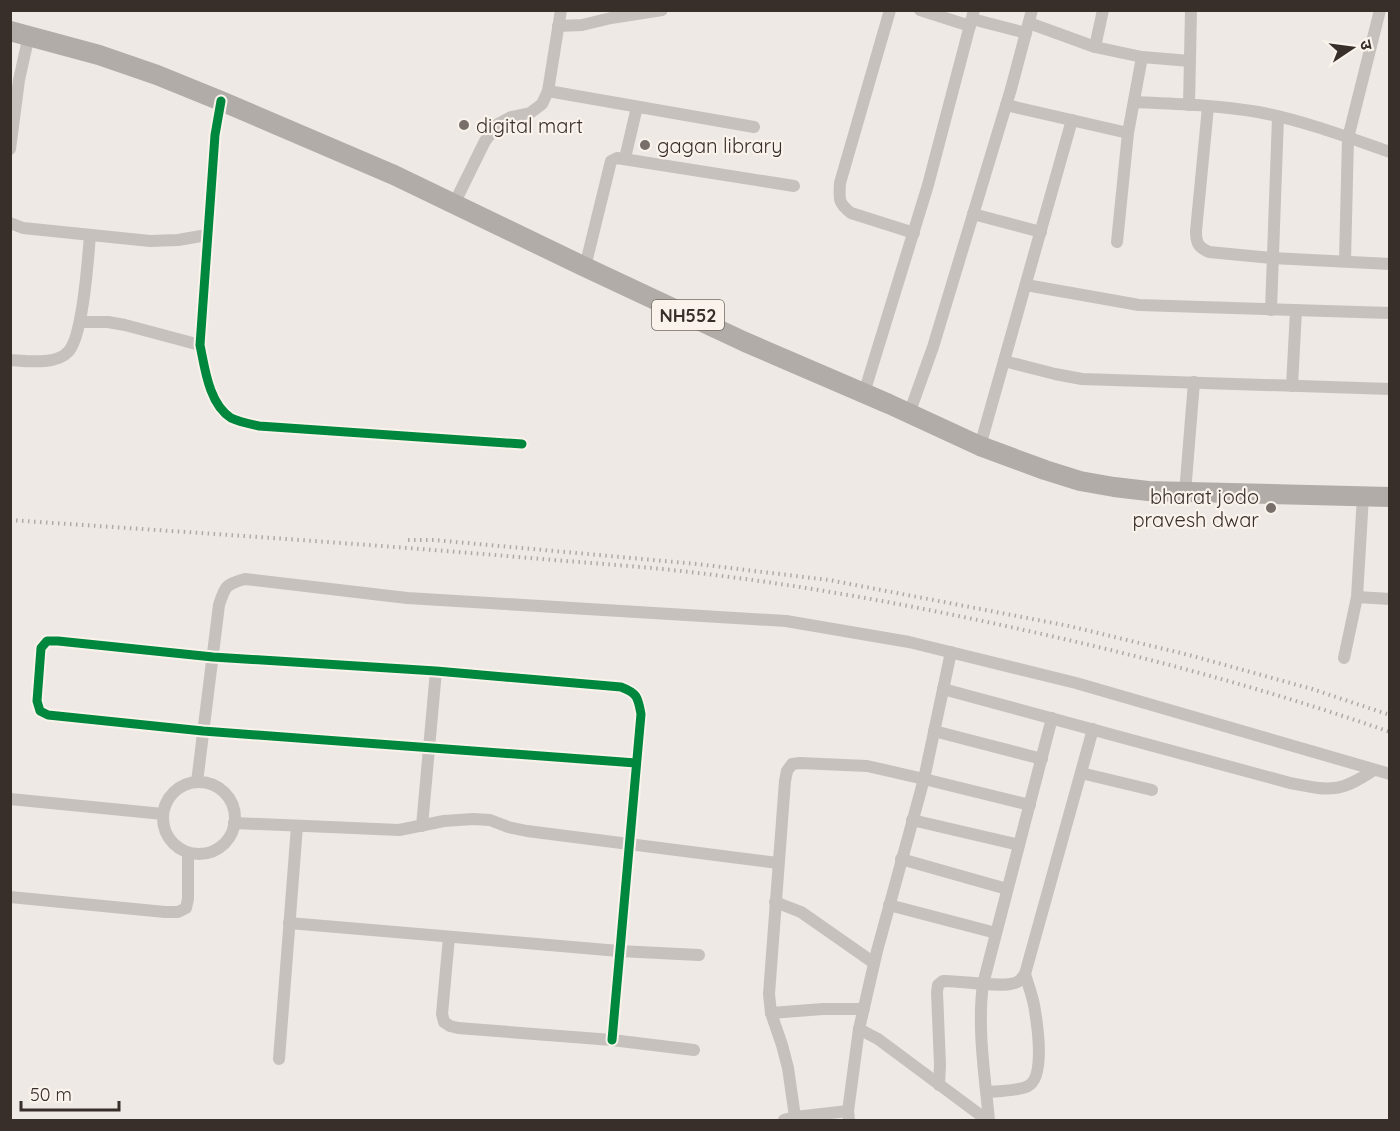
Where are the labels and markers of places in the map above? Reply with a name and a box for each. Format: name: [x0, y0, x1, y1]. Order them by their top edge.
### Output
place label: digital mart: [476, 113, 583, 138]
marker: digital mart: [457, 118, 471, 132]
place label: gagan library: [657, 133, 783, 158]
marker: gagan library: [638, 138, 652, 152]
place label: bharat jodo pravesh dwar: [1133, 484, 1259, 532]
marker: bharat jodo pravesh dwar: [1264, 501, 1278, 515]

